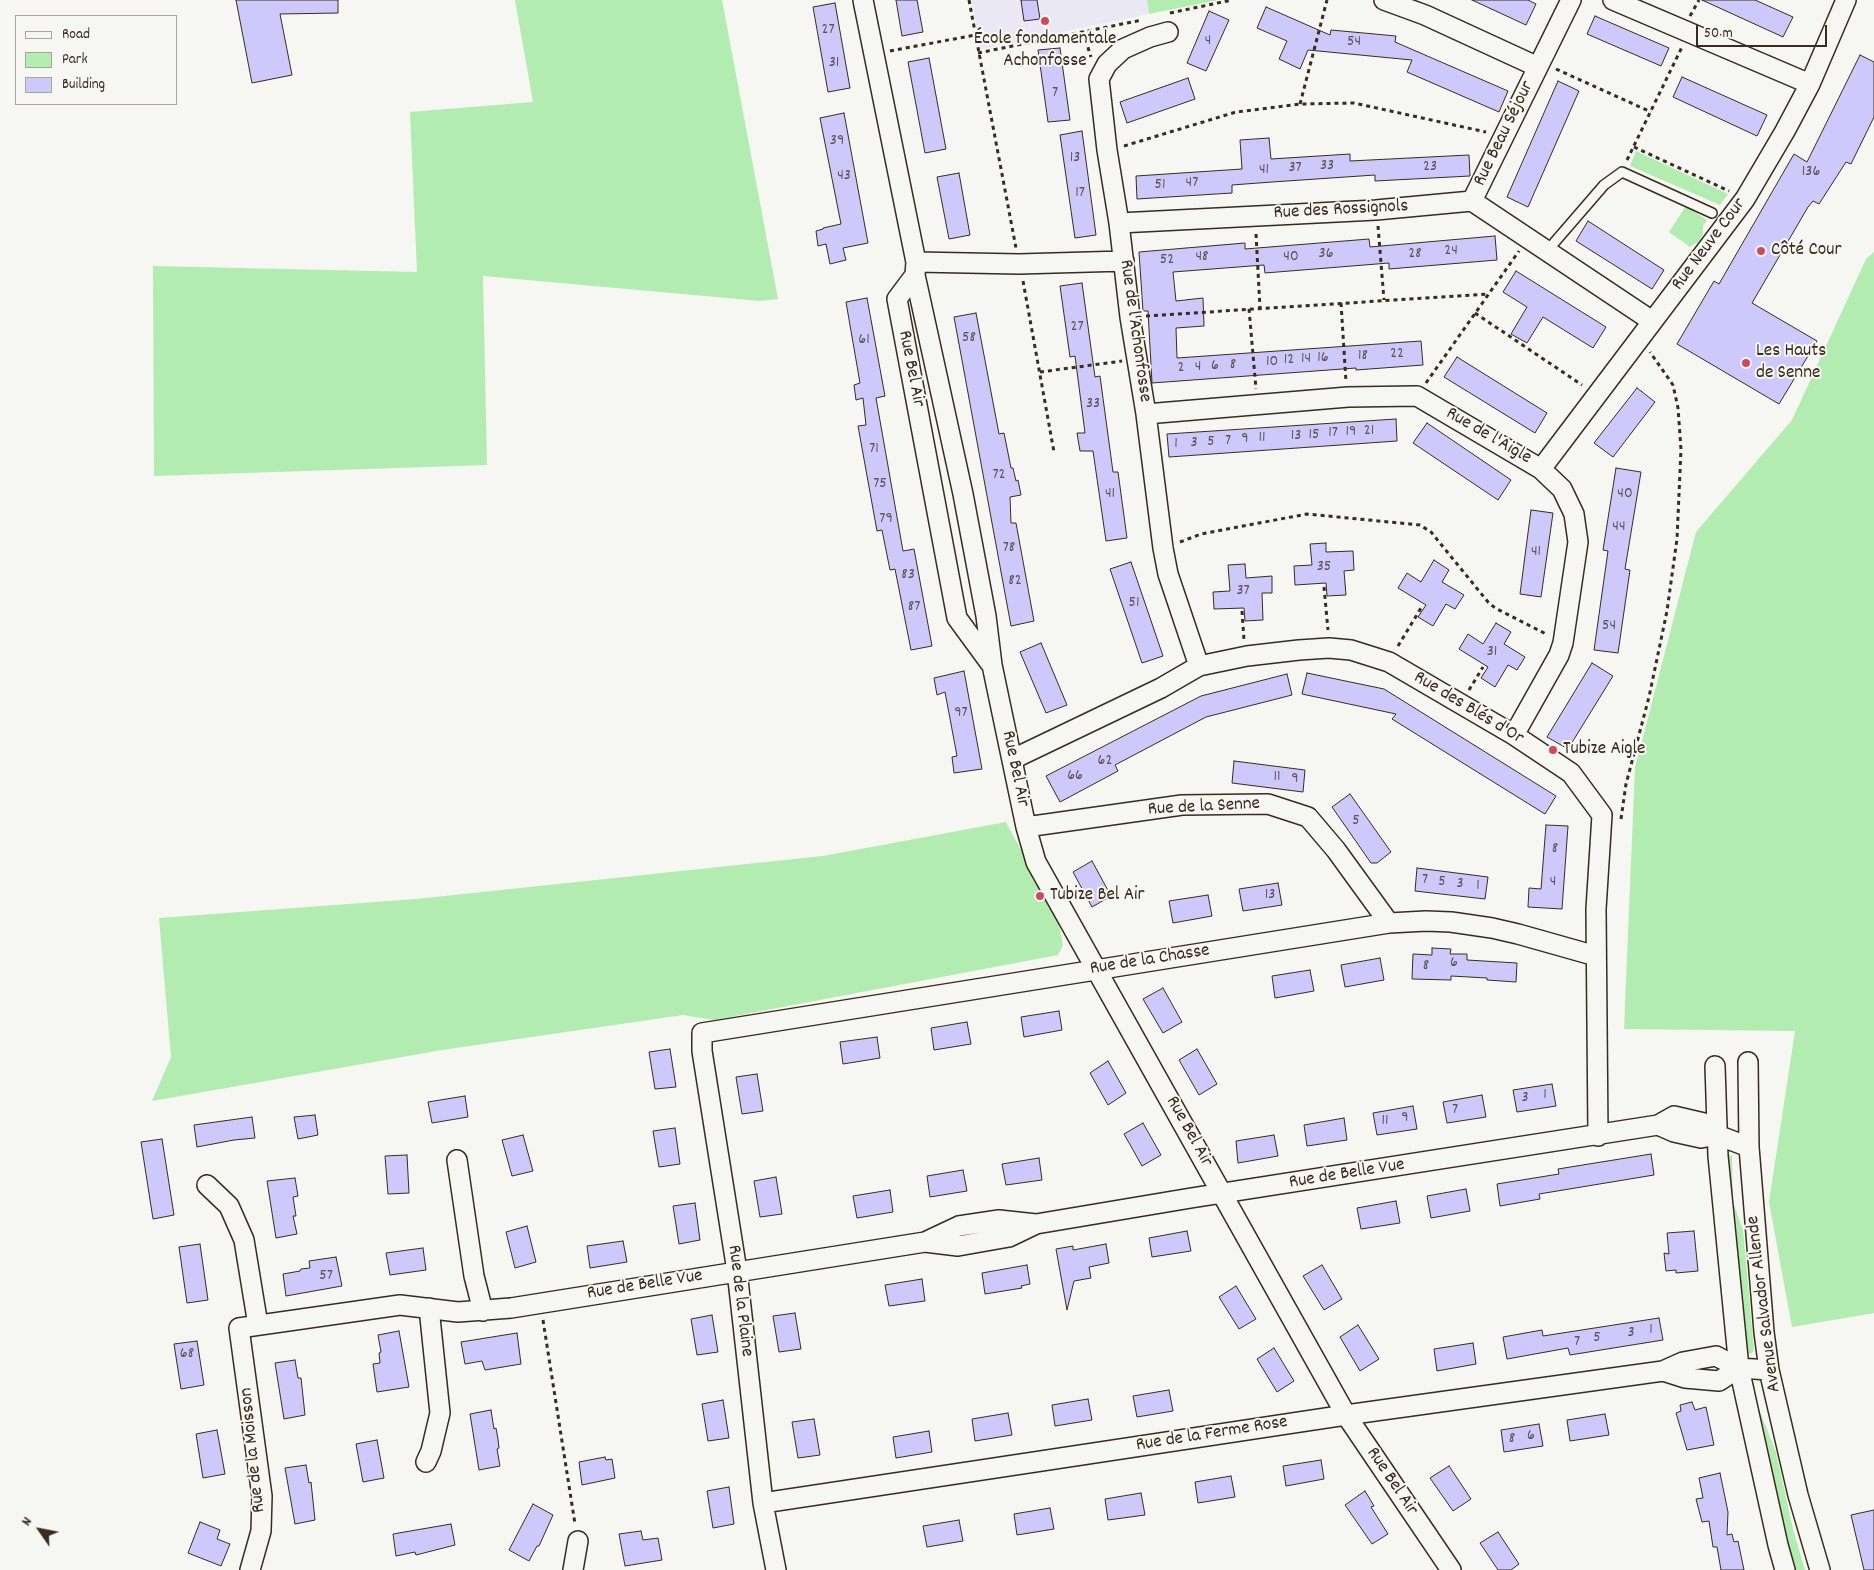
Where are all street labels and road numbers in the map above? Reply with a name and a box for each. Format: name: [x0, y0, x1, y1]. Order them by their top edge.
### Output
street label: Rue Beau Séjour: [1470, 78, 1540, 190]
street label: Rue Neuve Cour: [1668, 194, 1752, 296]
street label: Rue des Rossignols: [1273, 196, 1409, 226]
street label: Rue de l'Achonfosse: [1113, 258, 1155, 404]
street label: Rue Bel Air: [891, 329, 929, 409]
street label: Rue de l'Aigle: [1441, 403, 1535, 471]
street label: Rue des Blés d'Or: [1409, 667, 1527, 751]
street label: Rue Bel Air: [995, 729, 1033, 809]
street label: Rue de la Senne: [1147, 794, 1261, 822]
street label: Rue de la Chasse: [1089, 940, 1211, 982]
street label: Rue Bel Air: [1159, 1093, 1217, 1171]
street label: Rue de Belle Vue: [1288, 1155, 1406, 1195]
street label: Avenue Salvador Allende: [1743, 1214, 1787, 1394]
street label: Rue de la Plaine: [721, 1244, 757, 1358]
street label: Rue de Belle Vue: [586, 1266, 704, 1306]
street label: Rue de la Moisson: [236, 1386, 272, 1514]
street label: Rue de la Ferme Rose: [1135, 1412, 1289, 1458]
street label: Rue Bel Air: [1360, 1444, 1422, 1520]

